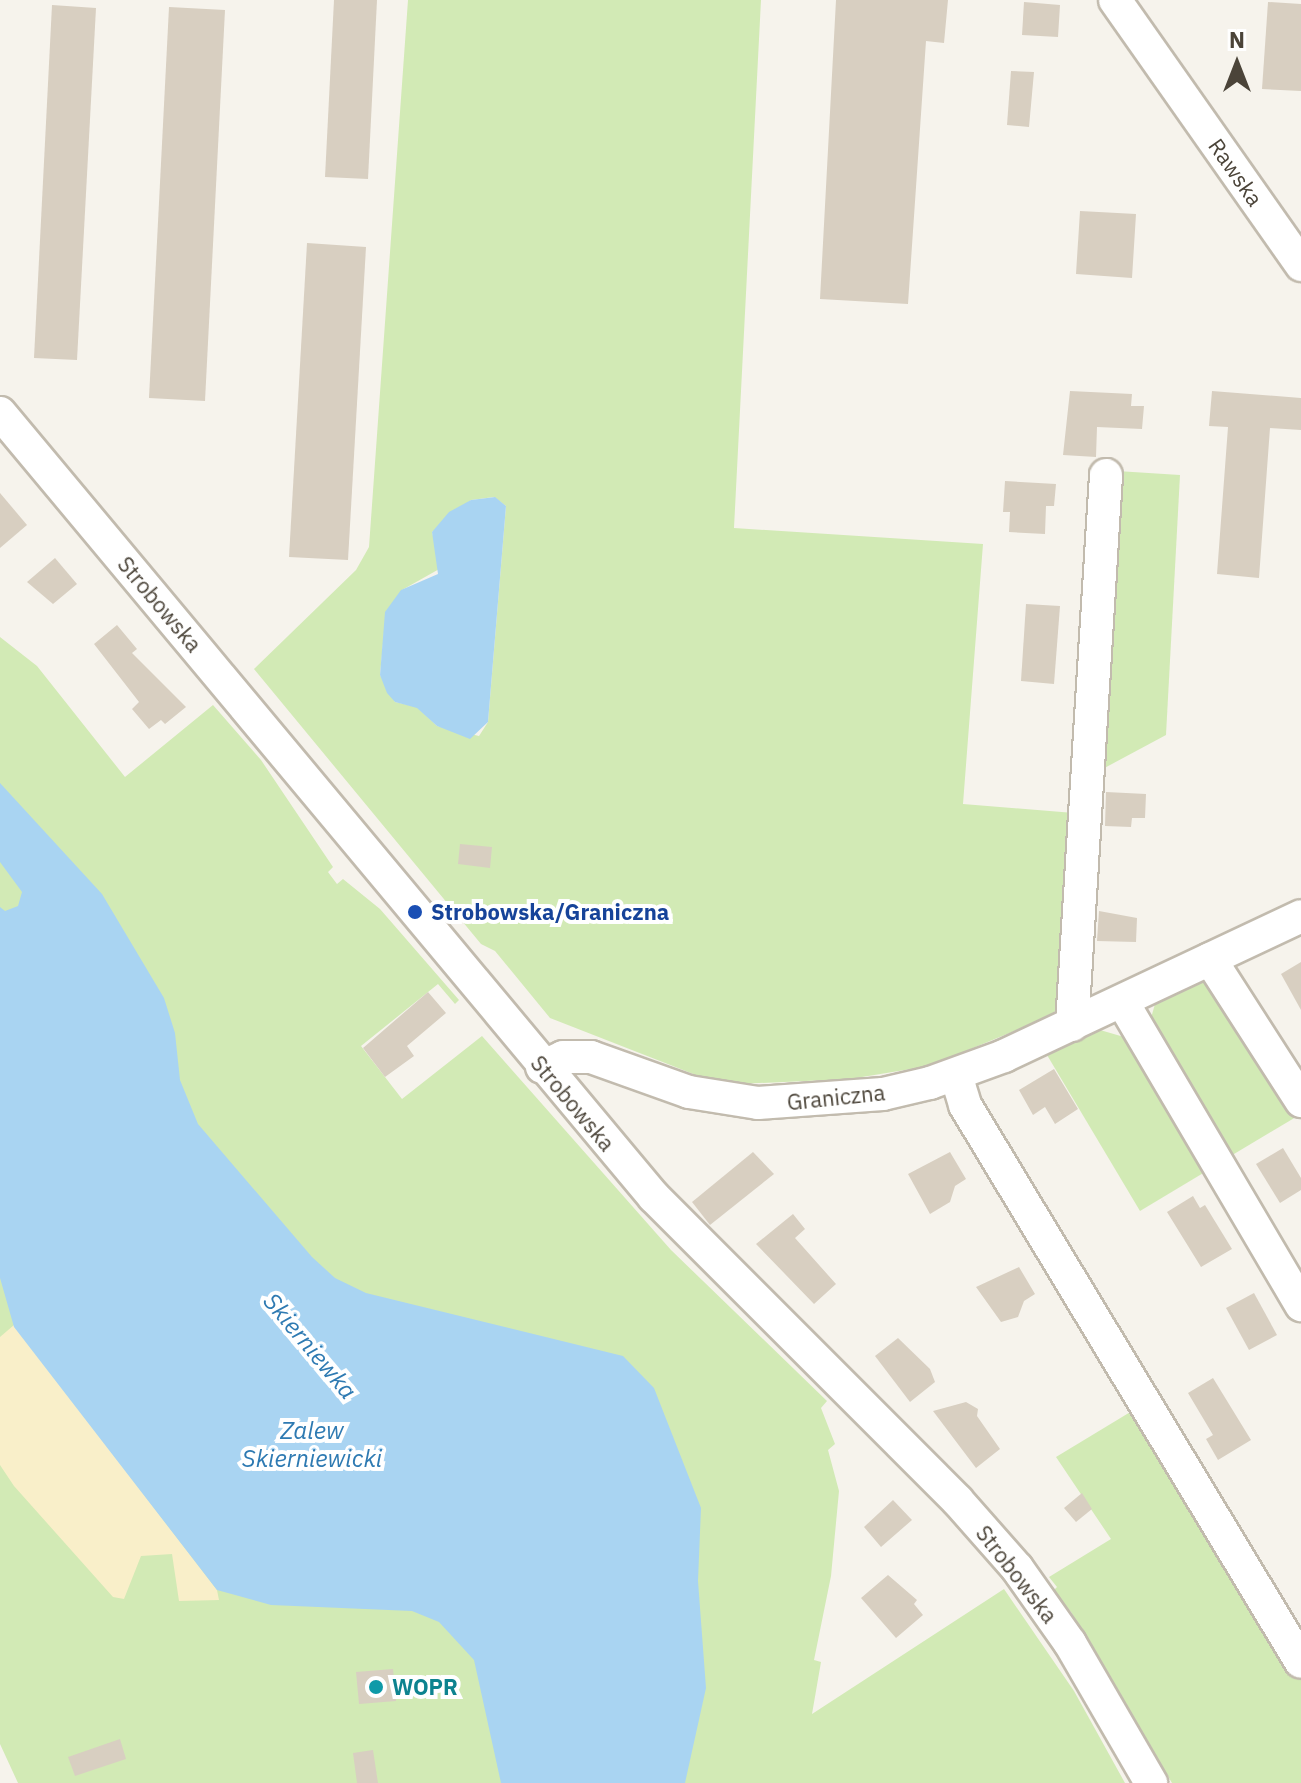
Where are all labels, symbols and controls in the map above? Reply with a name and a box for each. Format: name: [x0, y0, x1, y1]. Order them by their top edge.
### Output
north arrow: [1197, 24, 1277, 104]
text: N: [1229, 25, 1245, 54]
street label: Rawska: [1203, 133, 1269, 211]
street label: Strobowska: [112, 551, 208, 657]
place label: Strobowska/Graniczna: [431, 899, 669, 925]
marker: Strobowska/Graniczna: [406, 903, 424, 921]
street label: Strobowska: [525, 1050, 621, 1156]
street label: Graniczna: [786, 1079, 886, 1115]
water label: Skierniewka: [257, 1287, 363, 1405]
water label: Zalew Skierniewicki: [242, 1417, 382, 1473]
street label: Strobowska: [971, 1520, 1063, 1628]
place label: WOPR: [392, 1674, 458, 1700]
marker: WOPR: [367, 1678, 385, 1696]

